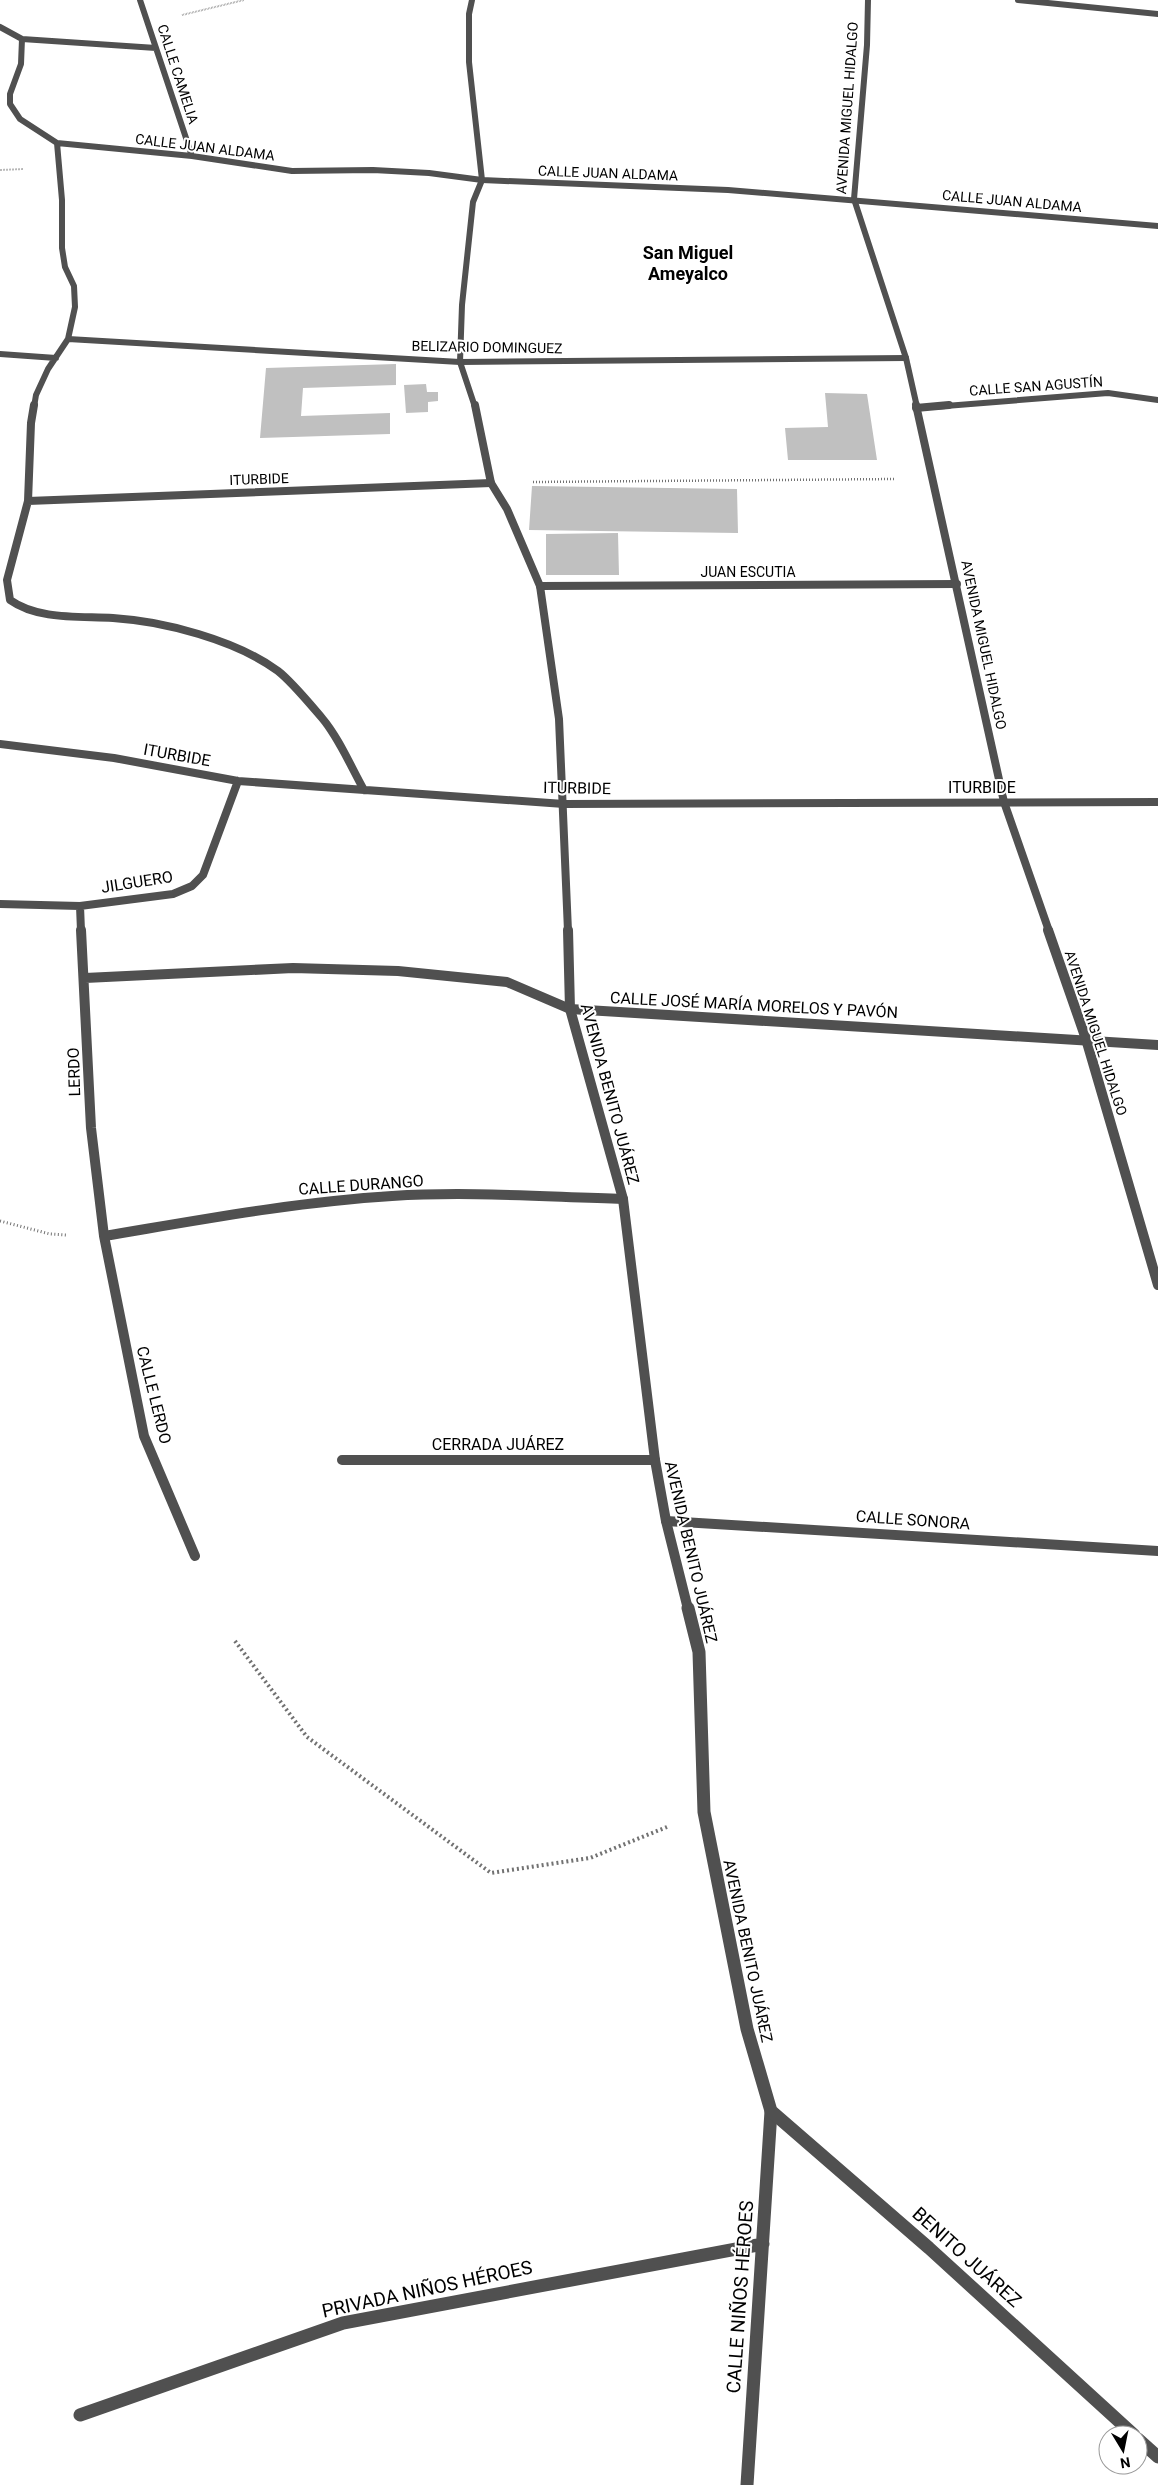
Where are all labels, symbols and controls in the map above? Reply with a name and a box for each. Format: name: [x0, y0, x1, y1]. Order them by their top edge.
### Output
street label: AVENIDA MIGUEL HIDALGO: [833, 21, 861, 195]
street label: CALLE CAMELIA: [154, 22, 202, 126]
street label: CALLE JUAN ALDAMA: [134, 131, 276, 163]
street label: CALLE JUAN ALDAMA: [538, 163, 678, 183]
street label: CALLE JUAN ALDAMA: [941, 187, 1083, 215]
district label: San Miguel Ameyalco: [643, 242, 733, 284]
street label: BELIZARIO DOMINGUEZ: [411, 338, 563, 356]
street label: CALLE SAN AGUSTÍN: [969, 372, 1103, 399]
street label: ITURBIDE: [229, 470, 289, 488]
street label: AVENIDA MIGUEL HIDALGO: [958, 559, 1010, 731]
street label: JUAN ESCUTIA: [700, 564, 796, 580]
street label: ITURBIDE: [142, 740, 212, 770]
street label: ITURBIDE: [543, 778, 611, 798]
street label: ITURBIDE: [948, 778, 1016, 797]
street label: JILGUERO: [100, 867, 174, 897]
street label: AVENIDA MIGUEL HIDALGO: [1062, 948, 1130, 1118]
street label: CALLE JOSÉ MARÍA MORELOS Y PAVÓN: [610, 987, 898, 1022]
street label: AVENIDA BENITO JUÁREZ: [577, 1001, 643, 1187]
street label: LERDO: [64, 1047, 84, 1097]
street label: CALLE DURANGO: [298, 1171, 424, 1199]
street label: CALLE LERDO: [133, 1344, 175, 1446]
street label: CERRADA JUÁREZ: [432, 1435, 564, 1454]
street label: AVENIDA BENITO JUÁREZ: [661, 1459, 721, 1645]
street label: CALLE SONORA: [855, 1507, 971, 1534]
street label: AVENIDA BENITO JUÁREZ: [719, 1858, 777, 2044]
street label: CALLE NIÑOS HÉROES: [722, 2200, 758, 2394]
street label: BENITO JUÁREZ: [908, 2202, 1026, 2312]
street label: PRIVADA NIÑOS HÉROES: [320, 2255, 534, 2323]
north arrow: [1098, 2425, 1148, 2475]
text: N: [1119, 2454, 1132, 2472]

